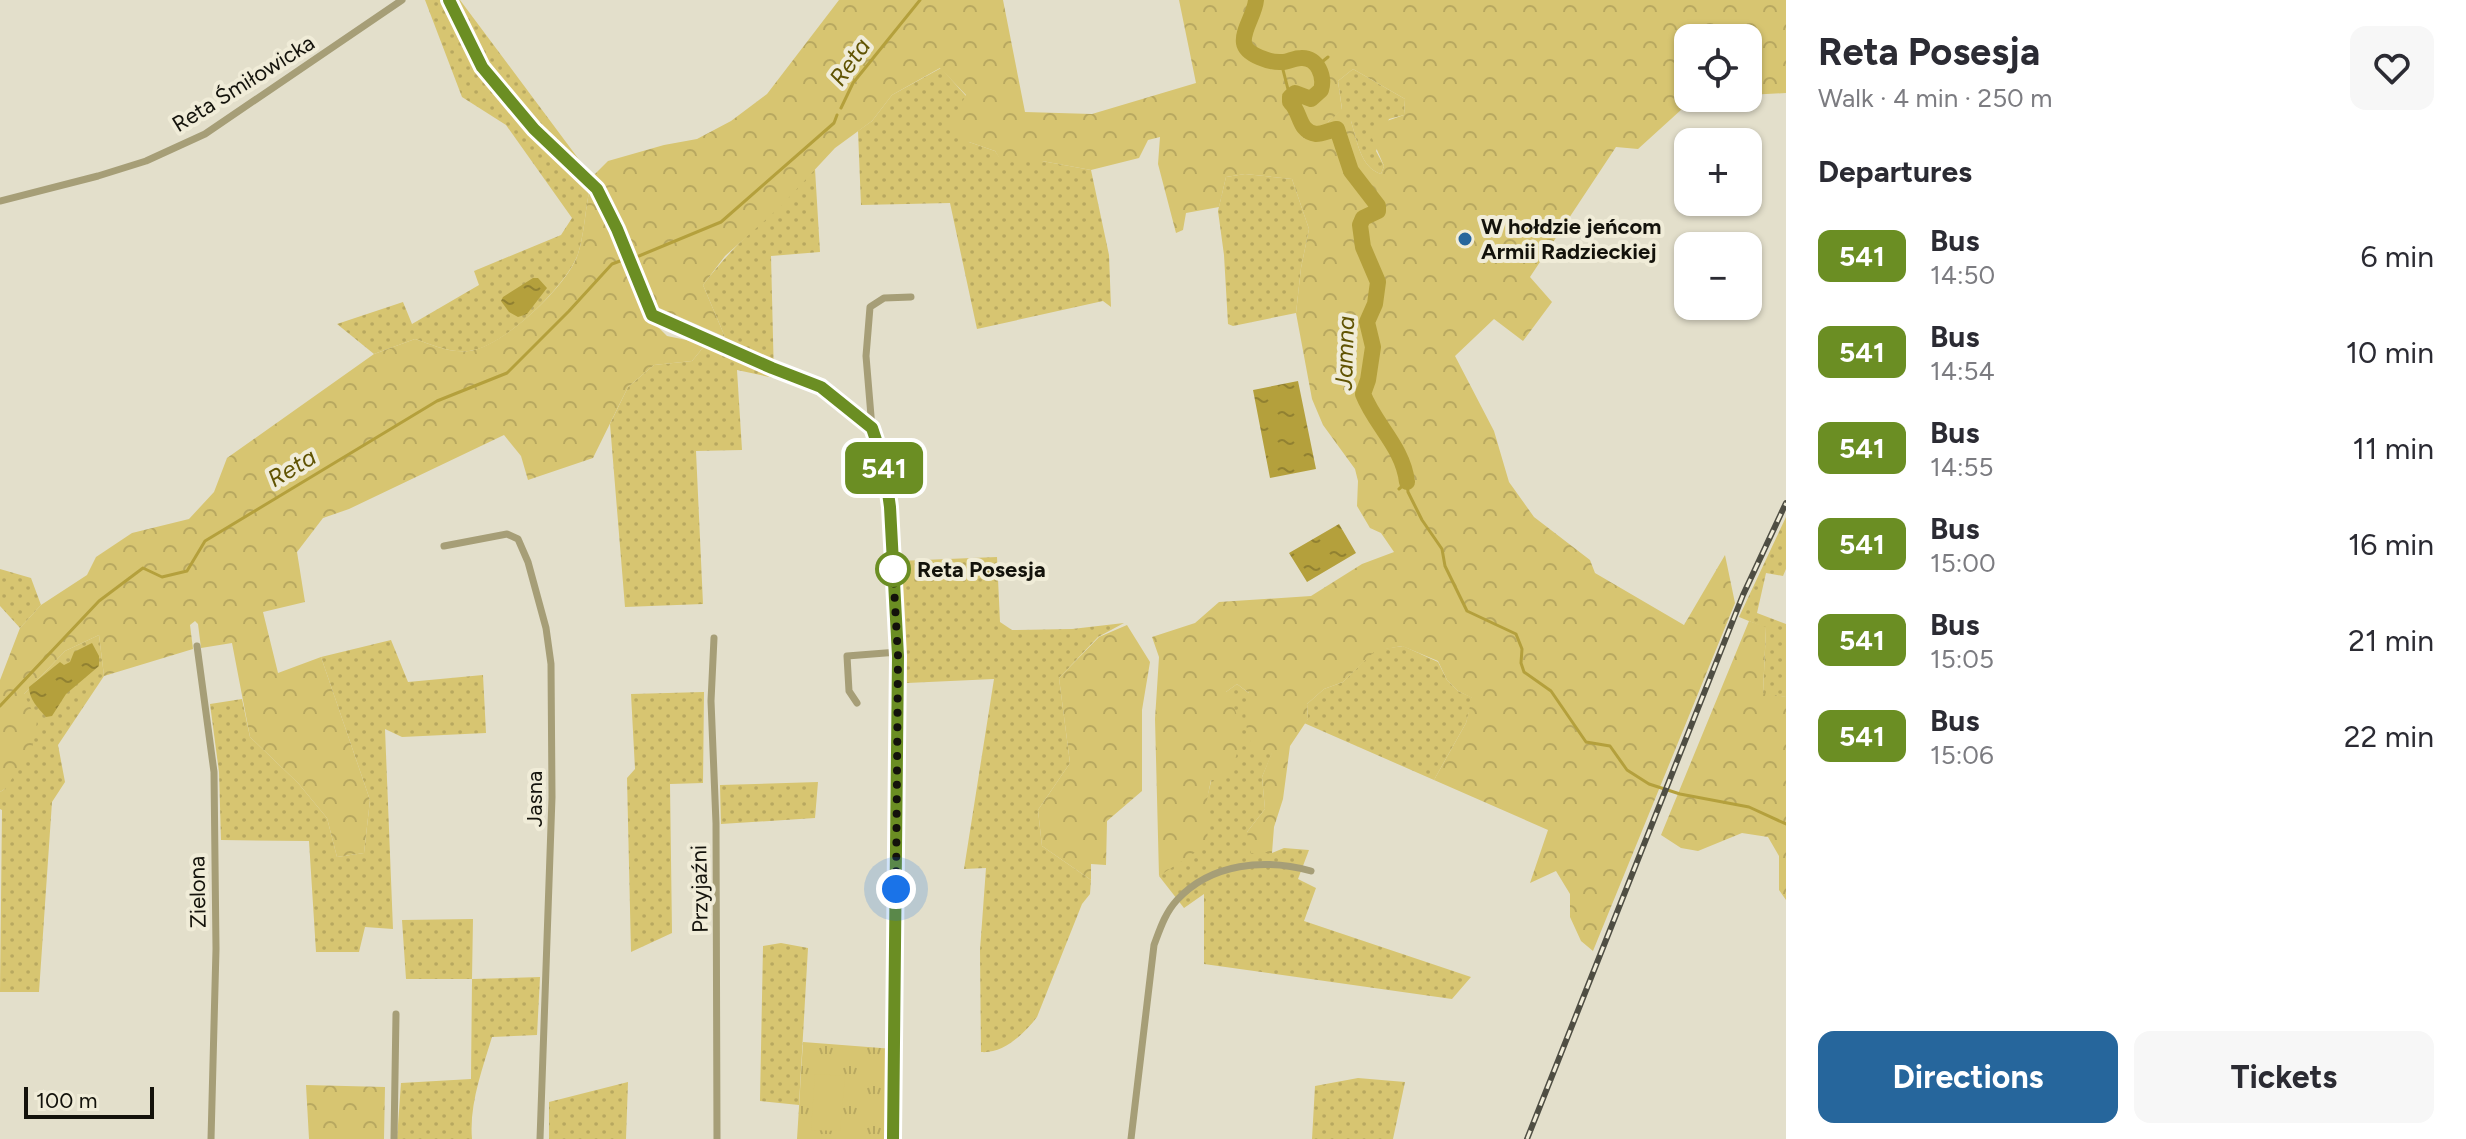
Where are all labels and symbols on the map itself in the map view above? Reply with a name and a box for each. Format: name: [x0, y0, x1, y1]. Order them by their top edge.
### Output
street label: Reta Śmiłowicka: [167, 29, 319, 138]
water label: Reta: [823, 32, 876, 91]
place label: W hołdzie jeńcom Armii Radzieckiej: [1481, 213, 1661, 265]
marker: W hołdzie jeńcom Armii Radzieckiej: [1456, 230, 1474, 248]
water label: Jamna: [1329, 315, 1360, 392]
water label: Reta: [262, 442, 321, 493]
line badge: 541: [838, 442, 930, 494]
marker: Reta Posesja: [876, 552, 910, 586]
place label: Reta Posesja: [917, 556, 1046, 583]
street label: Jasna: [521, 771, 548, 827]
street label: Przyjaźni: [685, 845, 714, 933]
street label: Zielona: [183, 856, 212, 928]
your location: [876, 869, 916, 909]
scale bar: [24, 1083, 154, 1119]

